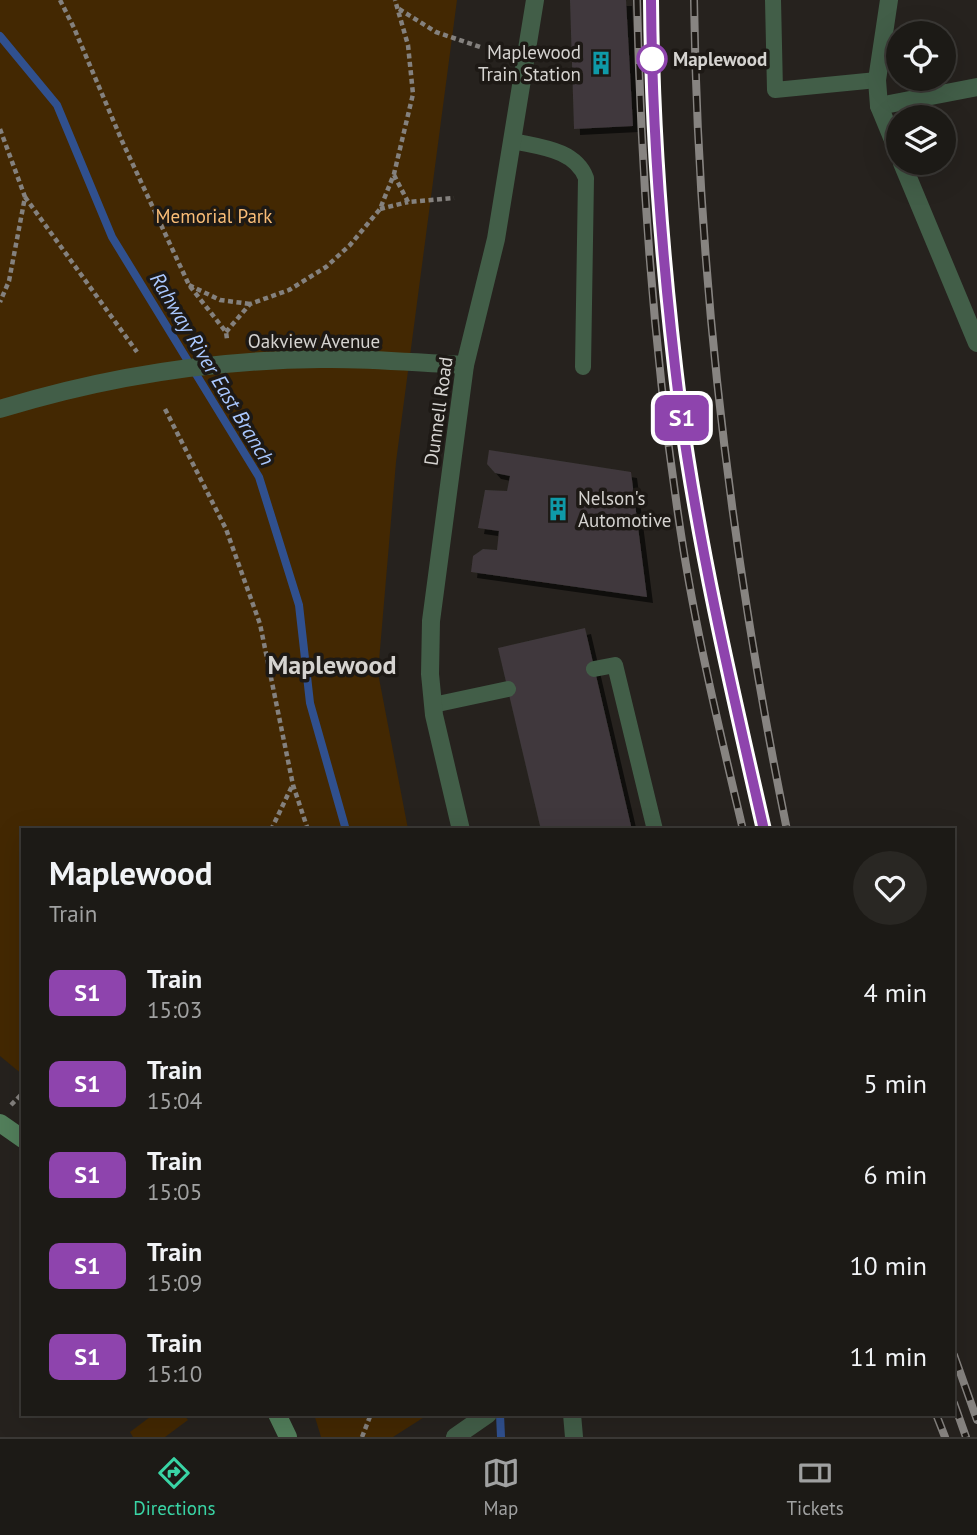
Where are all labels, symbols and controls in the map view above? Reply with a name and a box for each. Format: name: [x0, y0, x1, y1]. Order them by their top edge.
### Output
map controls: [886, 21, 956, 175]
button: locate: [886, 21, 956, 91]
place label: Maplewood Train Station: [478, 40, 581, 86]
marker: Maplewood: [637, 44, 667, 74]
place label: Maplewood: [673, 47, 767, 71]
building icon: Maplewood Train Station: [587, 49, 615, 77]
button: layers: [886, 105, 956, 175]
park label: Memorial Park: [156, 204, 272, 228]
water label: Rahway River East Branch: [144, 267, 281, 470]
street label: Oakview Avenue: [248, 329, 380, 353]
street label: Dunnell Road: [418, 355, 458, 467]
line badge: S1: [650, 395, 714, 441]
text: S1: [669, 402, 695, 433]
place label: Nelson's Automotive: [578, 486, 672, 532]
building icon: Nelson's Automotive: [544, 495, 572, 523]
district label: Maplewood: [268, 648, 396, 681]
text: Maplewood: [49, 851, 213, 894]
button: heart: [853, 851, 927, 925]
text: Train: [49, 899, 97, 928]
text: Train: [147, 962, 202, 995]
text: 4 min: [864, 976, 927, 1009]
text: S1: [74, 977, 101, 1008]
text: 15:03: [147, 995, 202, 1024]
text: Train: [147, 1053, 202, 1086]
text: 5 min: [864, 1067, 927, 1100]
text: S1: [74, 1068, 101, 1099]
text: 15:04: [147, 1086, 202, 1115]
text: Train: [147, 1144, 202, 1177]
text: 6 min: [864, 1158, 927, 1191]
text: S1: [74, 1159, 101, 1190]
text: 15:05: [147, 1177, 202, 1206]
text: Train: [147, 1235, 202, 1268]
text: 10 min: [849, 1249, 927, 1282]
text: S1: [74, 1250, 101, 1281]
text: 15:09: [147, 1268, 202, 1297]
text: Train: [147, 1326, 202, 1359]
text: 11 min: [849, 1340, 927, 1373]
text: S1: [74, 1341, 101, 1372]
text: 15:10: [147, 1359, 202, 1388]
tab: Directions: [133, 1454, 215, 1520]
tab: Map: [482, 1454, 520, 1520]
tab: Tickets: [787, 1454, 844, 1520]

